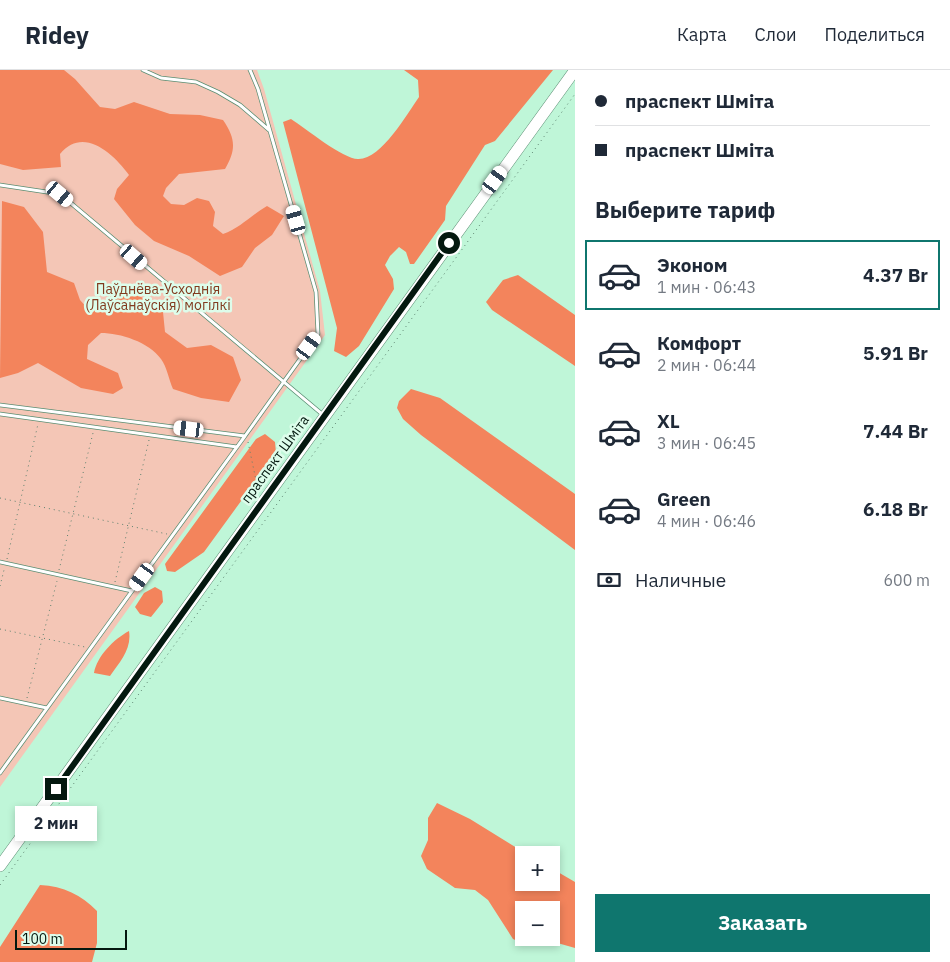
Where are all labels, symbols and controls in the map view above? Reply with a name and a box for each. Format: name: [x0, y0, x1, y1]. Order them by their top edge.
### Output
text: Ridey: [25, 19, 89, 51]
text: Карта: [677, 23, 727, 46]
text: Слои: [755, 23, 797, 46]
text: Поделиться: [825, 23, 925, 46]
text: праспект Шміта: [625, 89, 774, 113]
text: праспект Шміта: [625, 138, 774, 162]
car: [480, 163, 509, 197]
car: [43, 179, 76, 209]
text: Выберите тариф: [595, 195, 775, 224]
car: [284, 204, 307, 236]
route start: [438, 232, 460, 254]
car: [117, 241, 150, 273]
icon: car: [597, 253, 642, 298]
text: Эконом: [657, 253, 728, 277]
text: 4.37 Br: [863, 263, 928, 287]
text: 1 мин · 06:43: [657, 277, 756, 297]
park label: Паўднёва-Усходнія (Лаўсанаўскія) могілкі: [85, 280, 231, 314]
car: [294, 329, 323, 363]
icon: car: [597, 331, 642, 376]
text: Комфорт: [657, 331, 741, 355]
text: 5.91 Br: [863, 341, 928, 365]
text: 2 мин · 06:44: [657, 355, 756, 375]
icon: car: [597, 409, 642, 454]
text: XL: [657, 409, 680, 433]
street label: праспект Шміта: [237, 411, 313, 507]
text: 7.44 Br: [863, 419, 928, 443]
car: [173, 420, 204, 438]
text: 3 мин · 06:45: [657, 433, 756, 453]
icon: car: [597, 487, 642, 532]
text: Green: [657, 487, 711, 511]
text: 6.18 Br: [863, 497, 928, 521]
text: 4 мин · 06:46: [657, 511, 756, 531]
car: [127, 560, 156, 594]
icon: cash: [595, 566, 623, 594]
text: Наличные: [635, 568, 726, 592]
text: 600 m: [883, 570, 930, 590]
route end: [45, 778, 67, 800]
callout: 2 мин: [15, 806, 97, 842]
text: 2 мин: [34, 813, 78, 833]
map controls: [515, 846, 560, 946]
button: +: [515, 846, 560, 891]
button: Заказать: [595, 894, 930, 952]
button: −: [515, 901, 560, 946]
scale bar: [15, 927, 128, 950]
text: 100 m: [22, 930, 63, 948]

